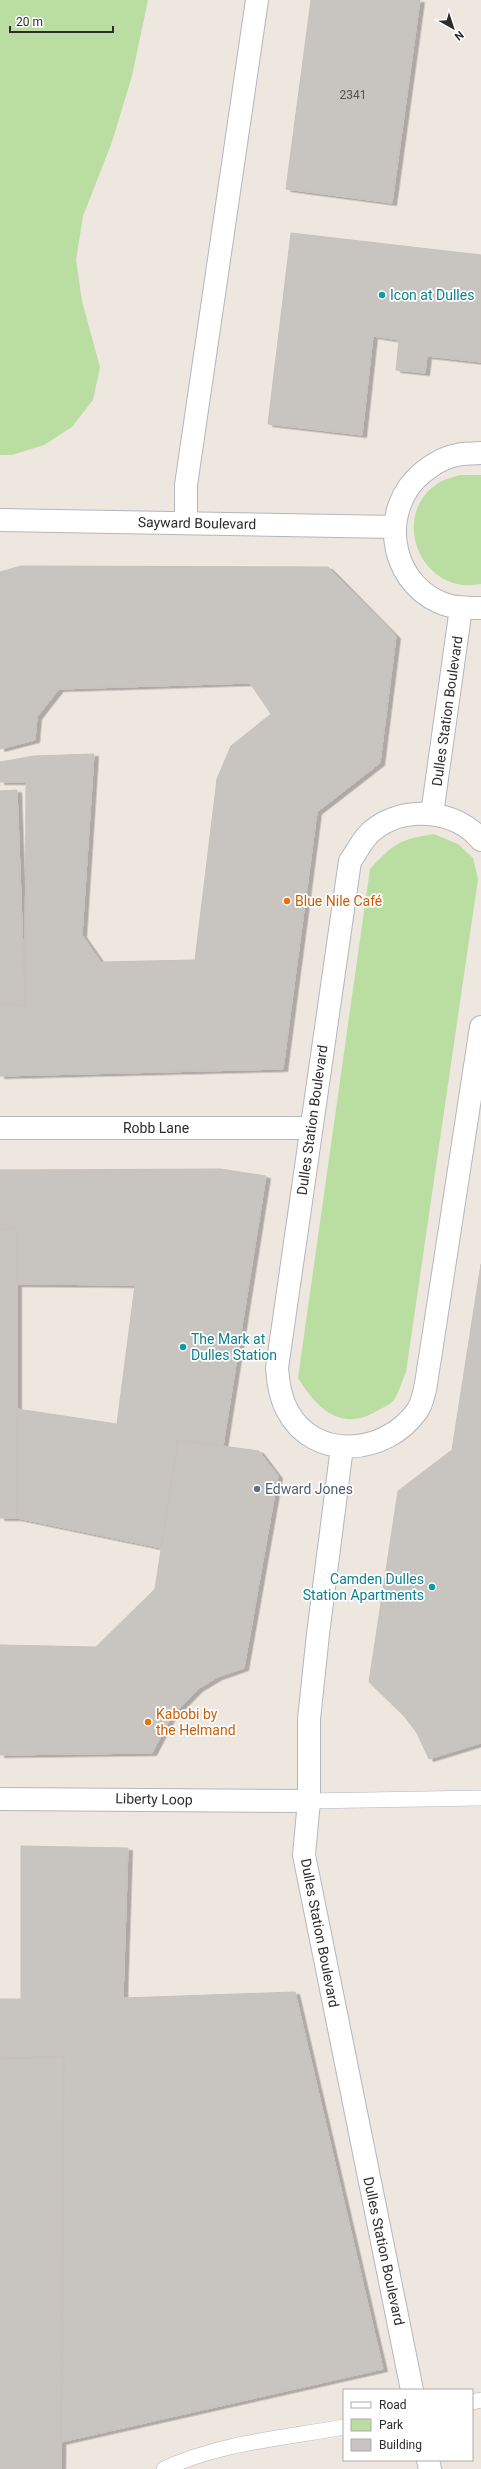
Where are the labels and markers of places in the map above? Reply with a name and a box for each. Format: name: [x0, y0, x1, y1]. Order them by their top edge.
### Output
place label: Icon at Dulles: [390, 287, 474, 303]
marker: Icon at Dulles: [377, 290, 387, 300]
place label: Blue Nile Café: [295, 893, 382, 909]
marker: Blue Nile Café: [282, 896, 292, 906]
place label: The Mark at Dulles Station: [191, 1331, 277, 1363]
marker: The Mark at Dulles Station: [178, 1342, 188, 1352]
place label: Edward Jones: [265, 1481, 353, 1497]
marker: Edward Jones: [252, 1484, 262, 1494]
place label: Camden Dulles Station Apartments: [303, 1571, 424, 1603]
marker: Camden Dulles Station Apartments: [427, 1582, 437, 1592]
place label: Kabobi by the Helmand: [156, 1706, 236, 1738]
marker: Kabobi by the Helmand: [143, 1717, 153, 1727]

